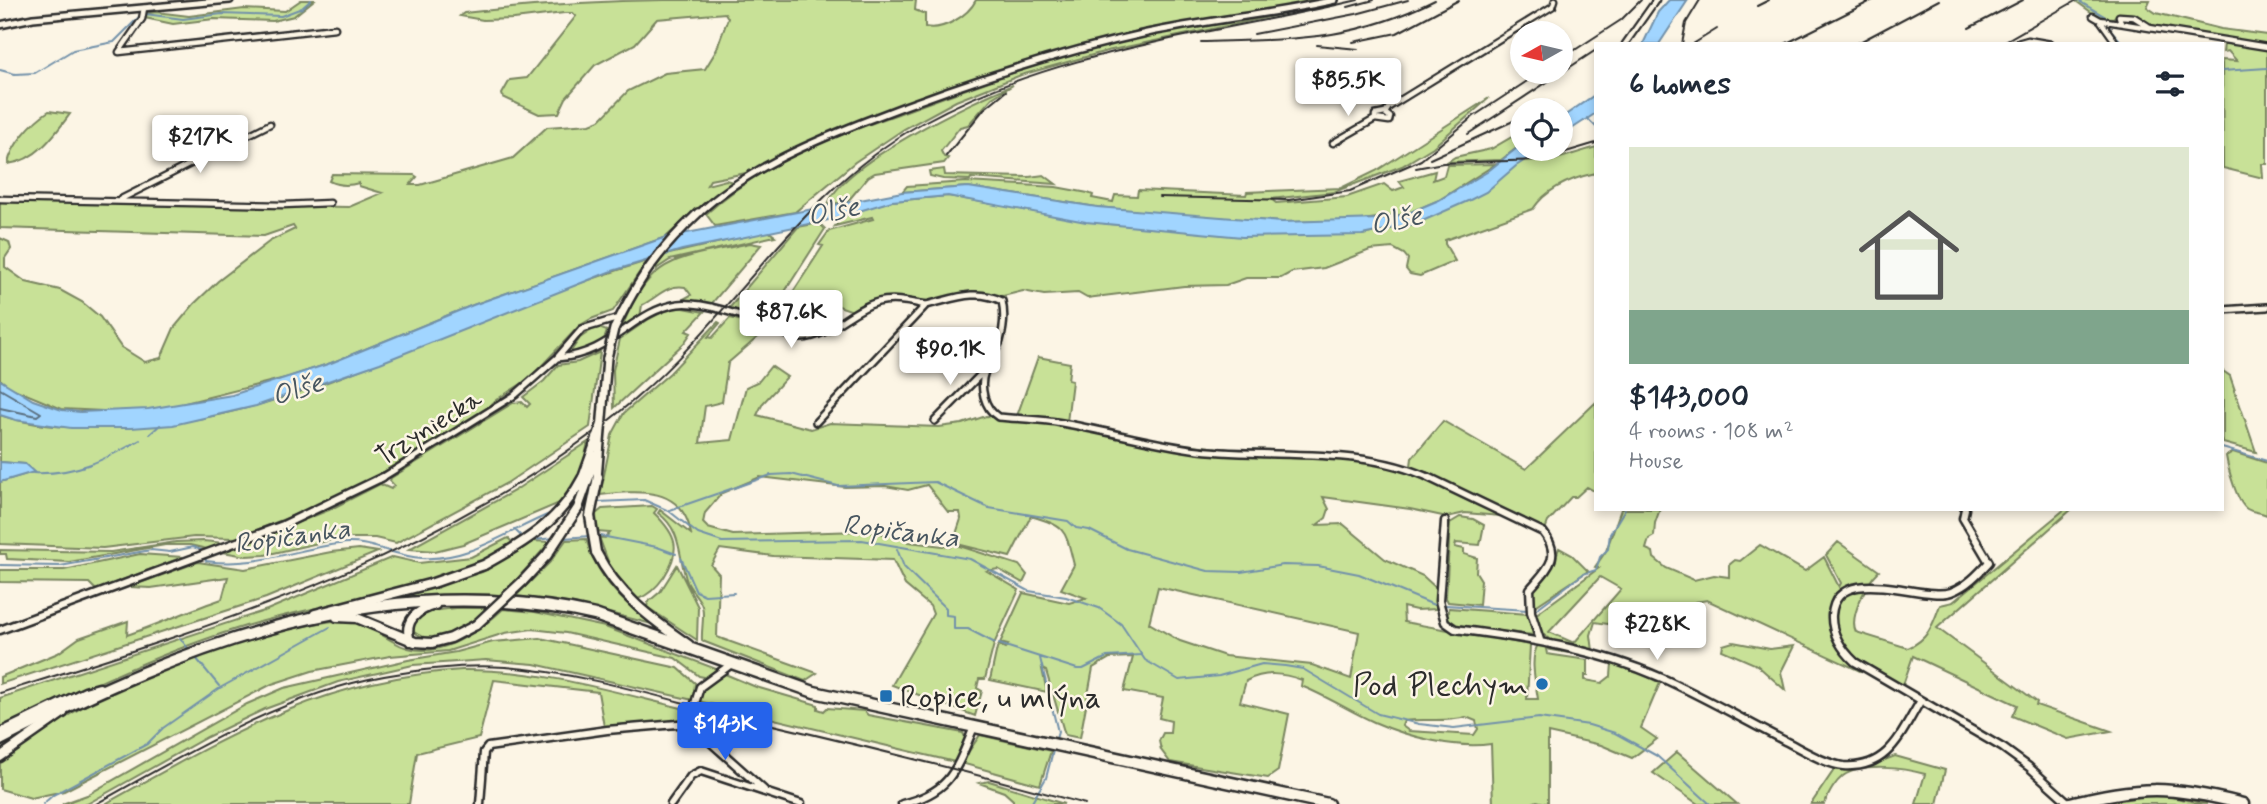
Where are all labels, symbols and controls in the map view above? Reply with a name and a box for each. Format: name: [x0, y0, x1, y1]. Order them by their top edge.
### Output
north arrow: [1510, 21, 1573, 84]
map controls: [1510, 21, 1573, 161]
pin: $85.5K: [1291, 58, 1405, 118]
text: 6 homes: [1629, 65, 1731, 104]
icon: filters: [2151, 65, 2189, 103]
text: $85.5K: [1311, 66, 1385, 96]
button: locate: [1510, 98, 1573, 161]
pin: $217K: [151, 116, 249, 175]
text: $217K: [168, 123, 232, 153]
water label: Olše: [804, 189, 864, 236]
icon: home: [1846, 192, 1972, 318]
water label: Olše: [1367, 198, 1427, 245]
pin: $87.6K: [734, 290, 848, 350]
text: $87.6K: [756, 298, 826, 328]
pin: $90.1K: [893, 328, 1007, 387]
text: $90.1K: [915, 335, 985, 365]
water label: Olše: [267, 364, 330, 416]
text: $143,000: [1629, 378, 1749, 417]
street label: Trzyniecka: [370, 383, 489, 475]
text: 4 rooms · 108 m²: [1629, 417, 1794, 447]
text: House: [1629, 447, 1683, 477]
water label: Ropičanka: [841, 507, 961, 558]
water label: Ropičanka: [232, 511, 353, 564]
pin: $228K: [1608, 602, 1706, 662]
text: $228K: [1624, 610, 1690, 640]
place label: Pod Plechym: [1353, 665, 1528, 707]
marker: Pod Plechym: [1534, 676, 1550, 692]
place label: Ropice, u mlýna: [900, 677, 1101, 719]
marker: Ropice, u mlýna: [878, 688, 894, 704]
pin: $143K: [676, 702, 774, 762]
text: $143K: [693, 710, 757, 740]

